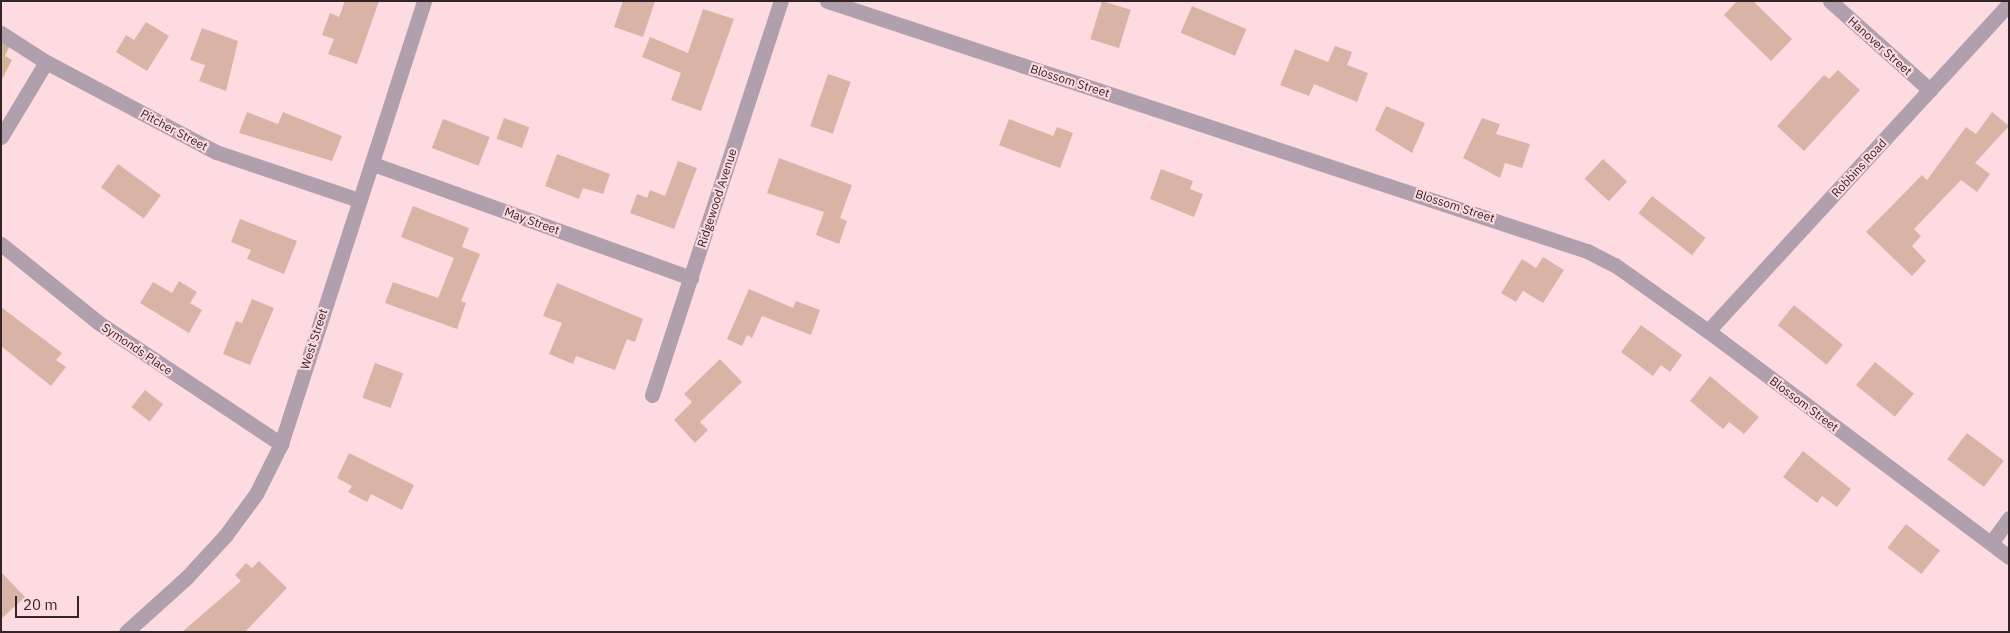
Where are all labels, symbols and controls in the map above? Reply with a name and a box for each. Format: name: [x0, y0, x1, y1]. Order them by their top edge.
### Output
street label: Hanover Street: [1845, 14, 1915, 78]
street label: Blossom Street: [1029, 61, 1111, 101]
street label: Pitcher Street: [138, 106, 210, 154]
street label: Robbins Road: [1828, 136, 1890, 200]
street label: Ridgewood Avenue: [694, 147, 740, 249]
street label: Blossom Street: [1414, 186, 1496, 226]
street label: May Street: [502, 204, 562, 238]
street label: West Street: [297, 307, 331, 371]
street label: Symonds Place: [99, 320, 175, 378]
street label: Blossom Street: [1767, 373, 1841, 435]
scale bar: [18, 586, 81, 618]
text: 20 m: [23, 595, 58, 614]

